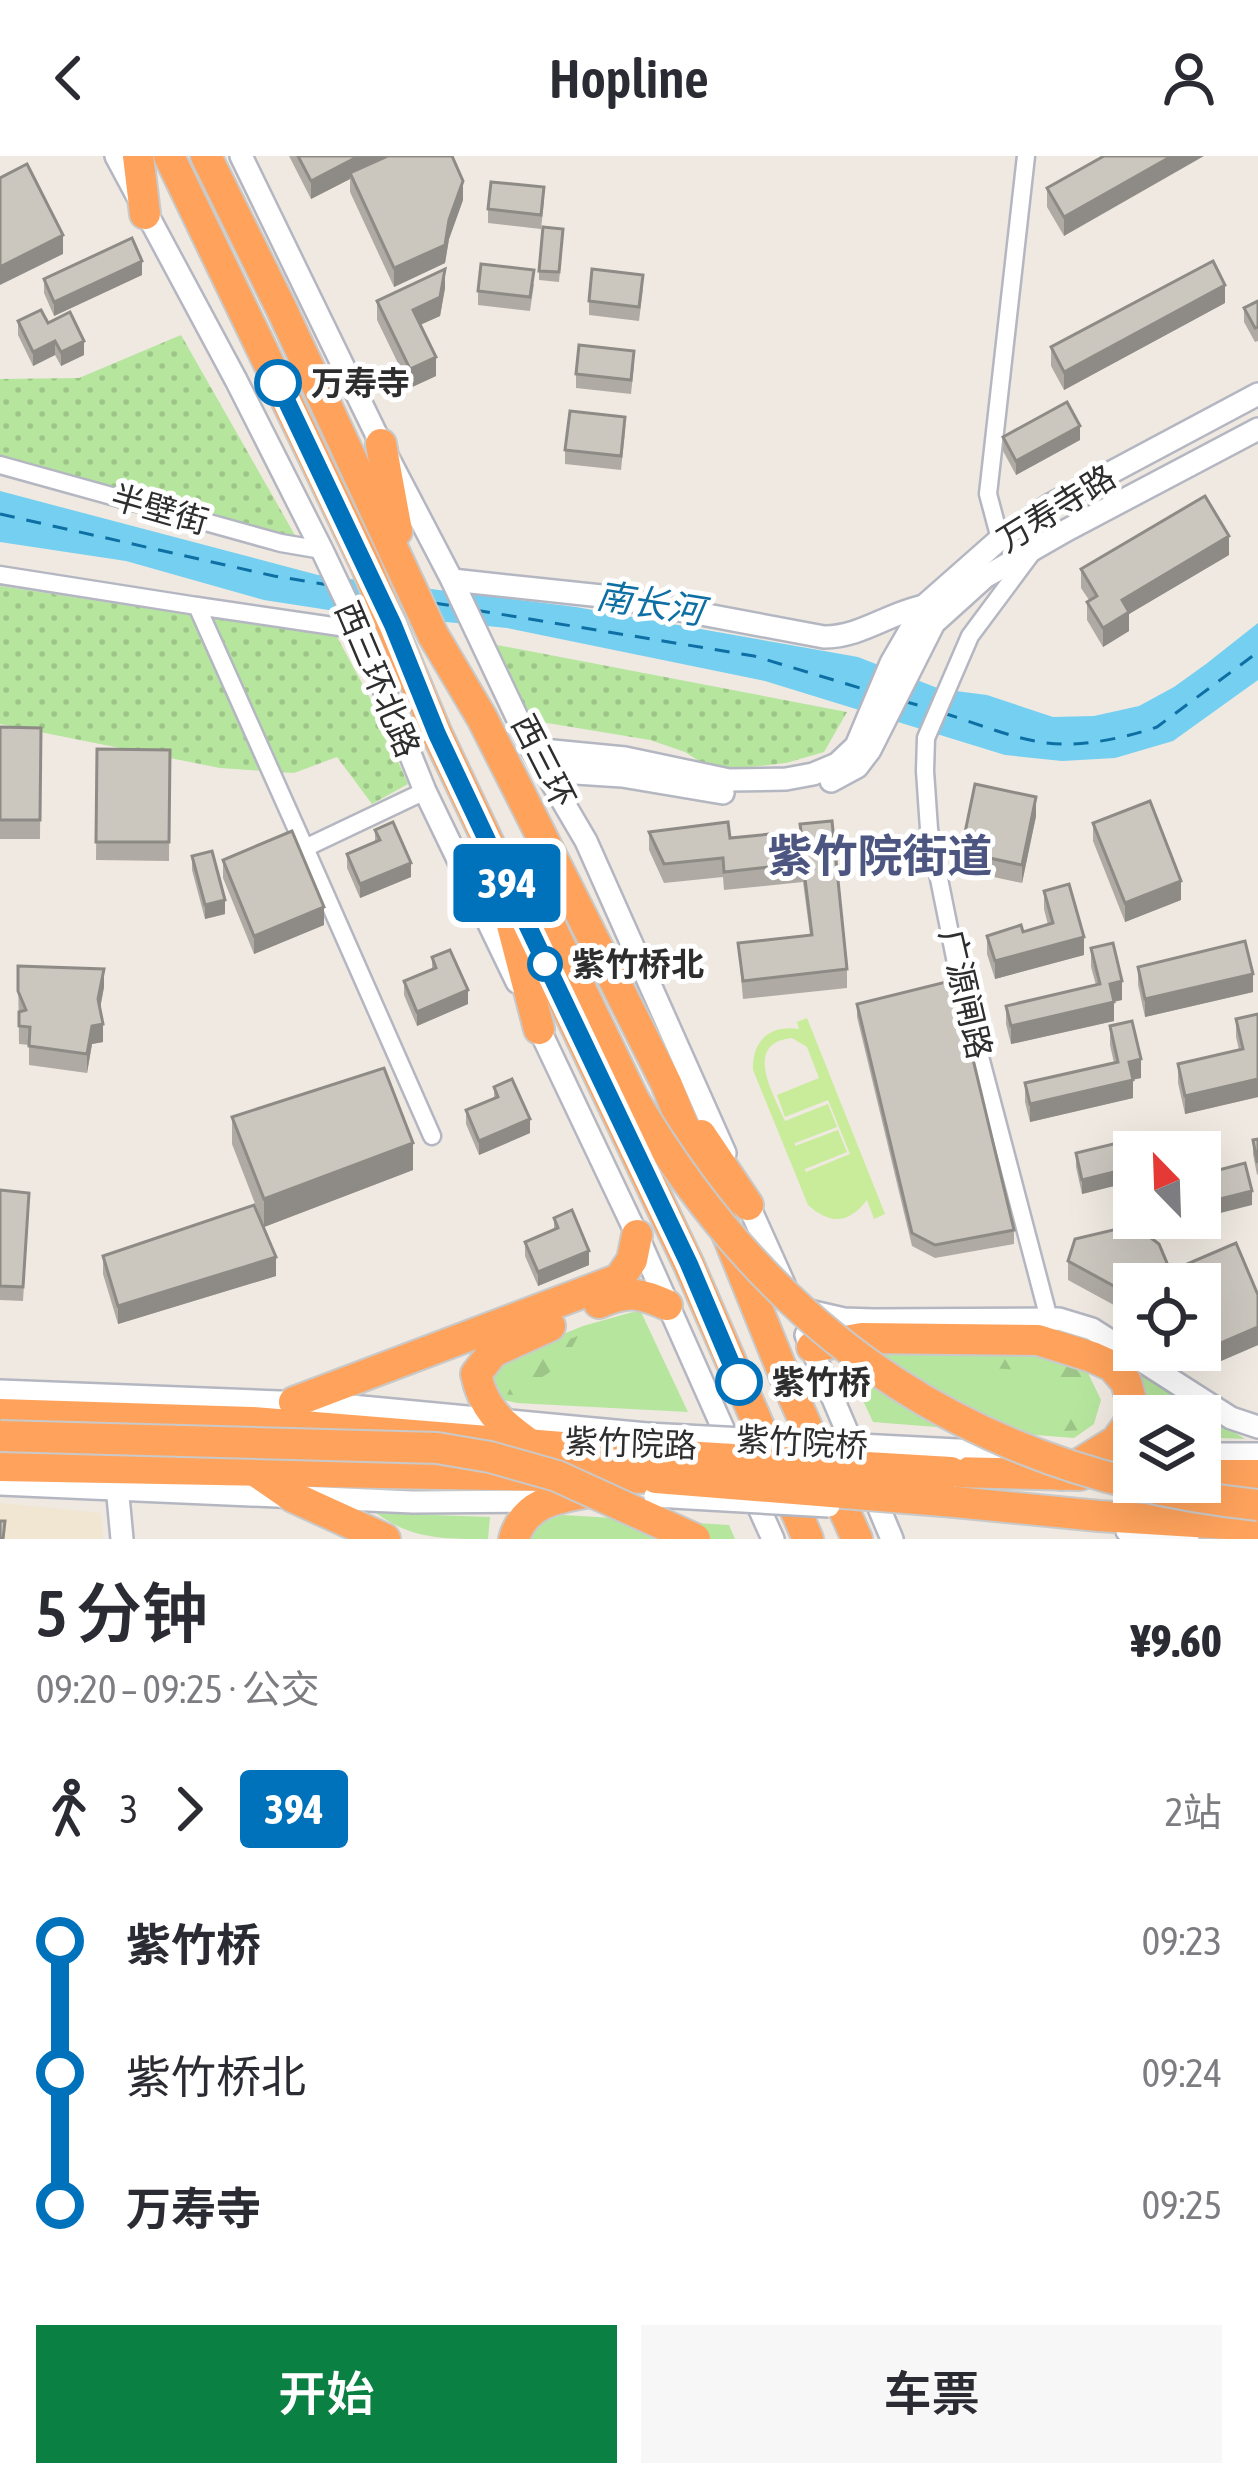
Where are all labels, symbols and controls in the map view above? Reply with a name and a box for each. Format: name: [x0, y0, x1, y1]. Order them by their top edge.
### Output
icon: back: [36, 45, 102, 111]
icon: person: [1156, 45, 1222, 111]
text: Hopline: [549, 48, 709, 109]
marker: 万寿寺: [256, 361, 300, 405]
place label: 万寿寺: [311, 364, 410, 402]
street label: 万寿寺路: [990, 457, 1122, 559]
street label: 半壁街: [107, 477, 213, 541]
water label: 南长河: [593, 574, 713, 633]
street label: 西三环北路: [328, 596, 428, 762]
street label: 西三环: [505, 708, 583, 814]
district label: 紫竹院街道: [767, 830, 993, 882]
line badge: 394: [438, 844, 576, 922]
text: 394: [477, 859, 537, 907]
street label: 广源闸路: [933, 925, 999, 1063]
place label: 紫竹桥北: [572, 945, 704, 983]
marker: 紫竹桥北: [529, 948, 561, 980]
north arrow: [1113, 1131, 1221, 1239]
map controls: [1113, 1131, 1221, 1503]
button: locate: [1113, 1263, 1221, 1371]
marker: 紫竹桥: [717, 1360, 761, 1404]
place label: 紫竹桥: [772, 1363, 871, 1401]
button: layers: [1113, 1395, 1221, 1503]
street label: 紫竹院桥: [735, 1420, 869, 1464]
street label: 紫竹院路: [564, 1422, 698, 1464]
text: 5 分钟: [36, 1575, 208, 1651]
text: ¥9.60: [1131, 1615, 1222, 1667]
text: 09:20 – 09:25 · 公交: [36, 1667, 320, 1711]
icon: walk: [36, 1776, 102, 1842]
icon: forward: [156, 1776, 222, 1842]
text: 394: [264, 1785, 324, 1833]
text: 3: [120, 1787, 138, 1831]
text: 2站: [1165, 1790, 1222, 1834]
text: 紫竹桥: [126, 1919, 261, 1971]
text: 09:23: [1142, 1919, 1222, 1963]
text: 紫竹桥北: [126, 2051, 306, 2103]
text: 09:24: [1142, 2051, 1222, 2095]
text: 万寿寺: [126, 2183, 261, 2235]
text: 09:25: [1142, 2183, 1222, 2227]
button: 开始: [36, 2325, 617, 2463]
button: 车票: [641, 2325, 1222, 2463]

